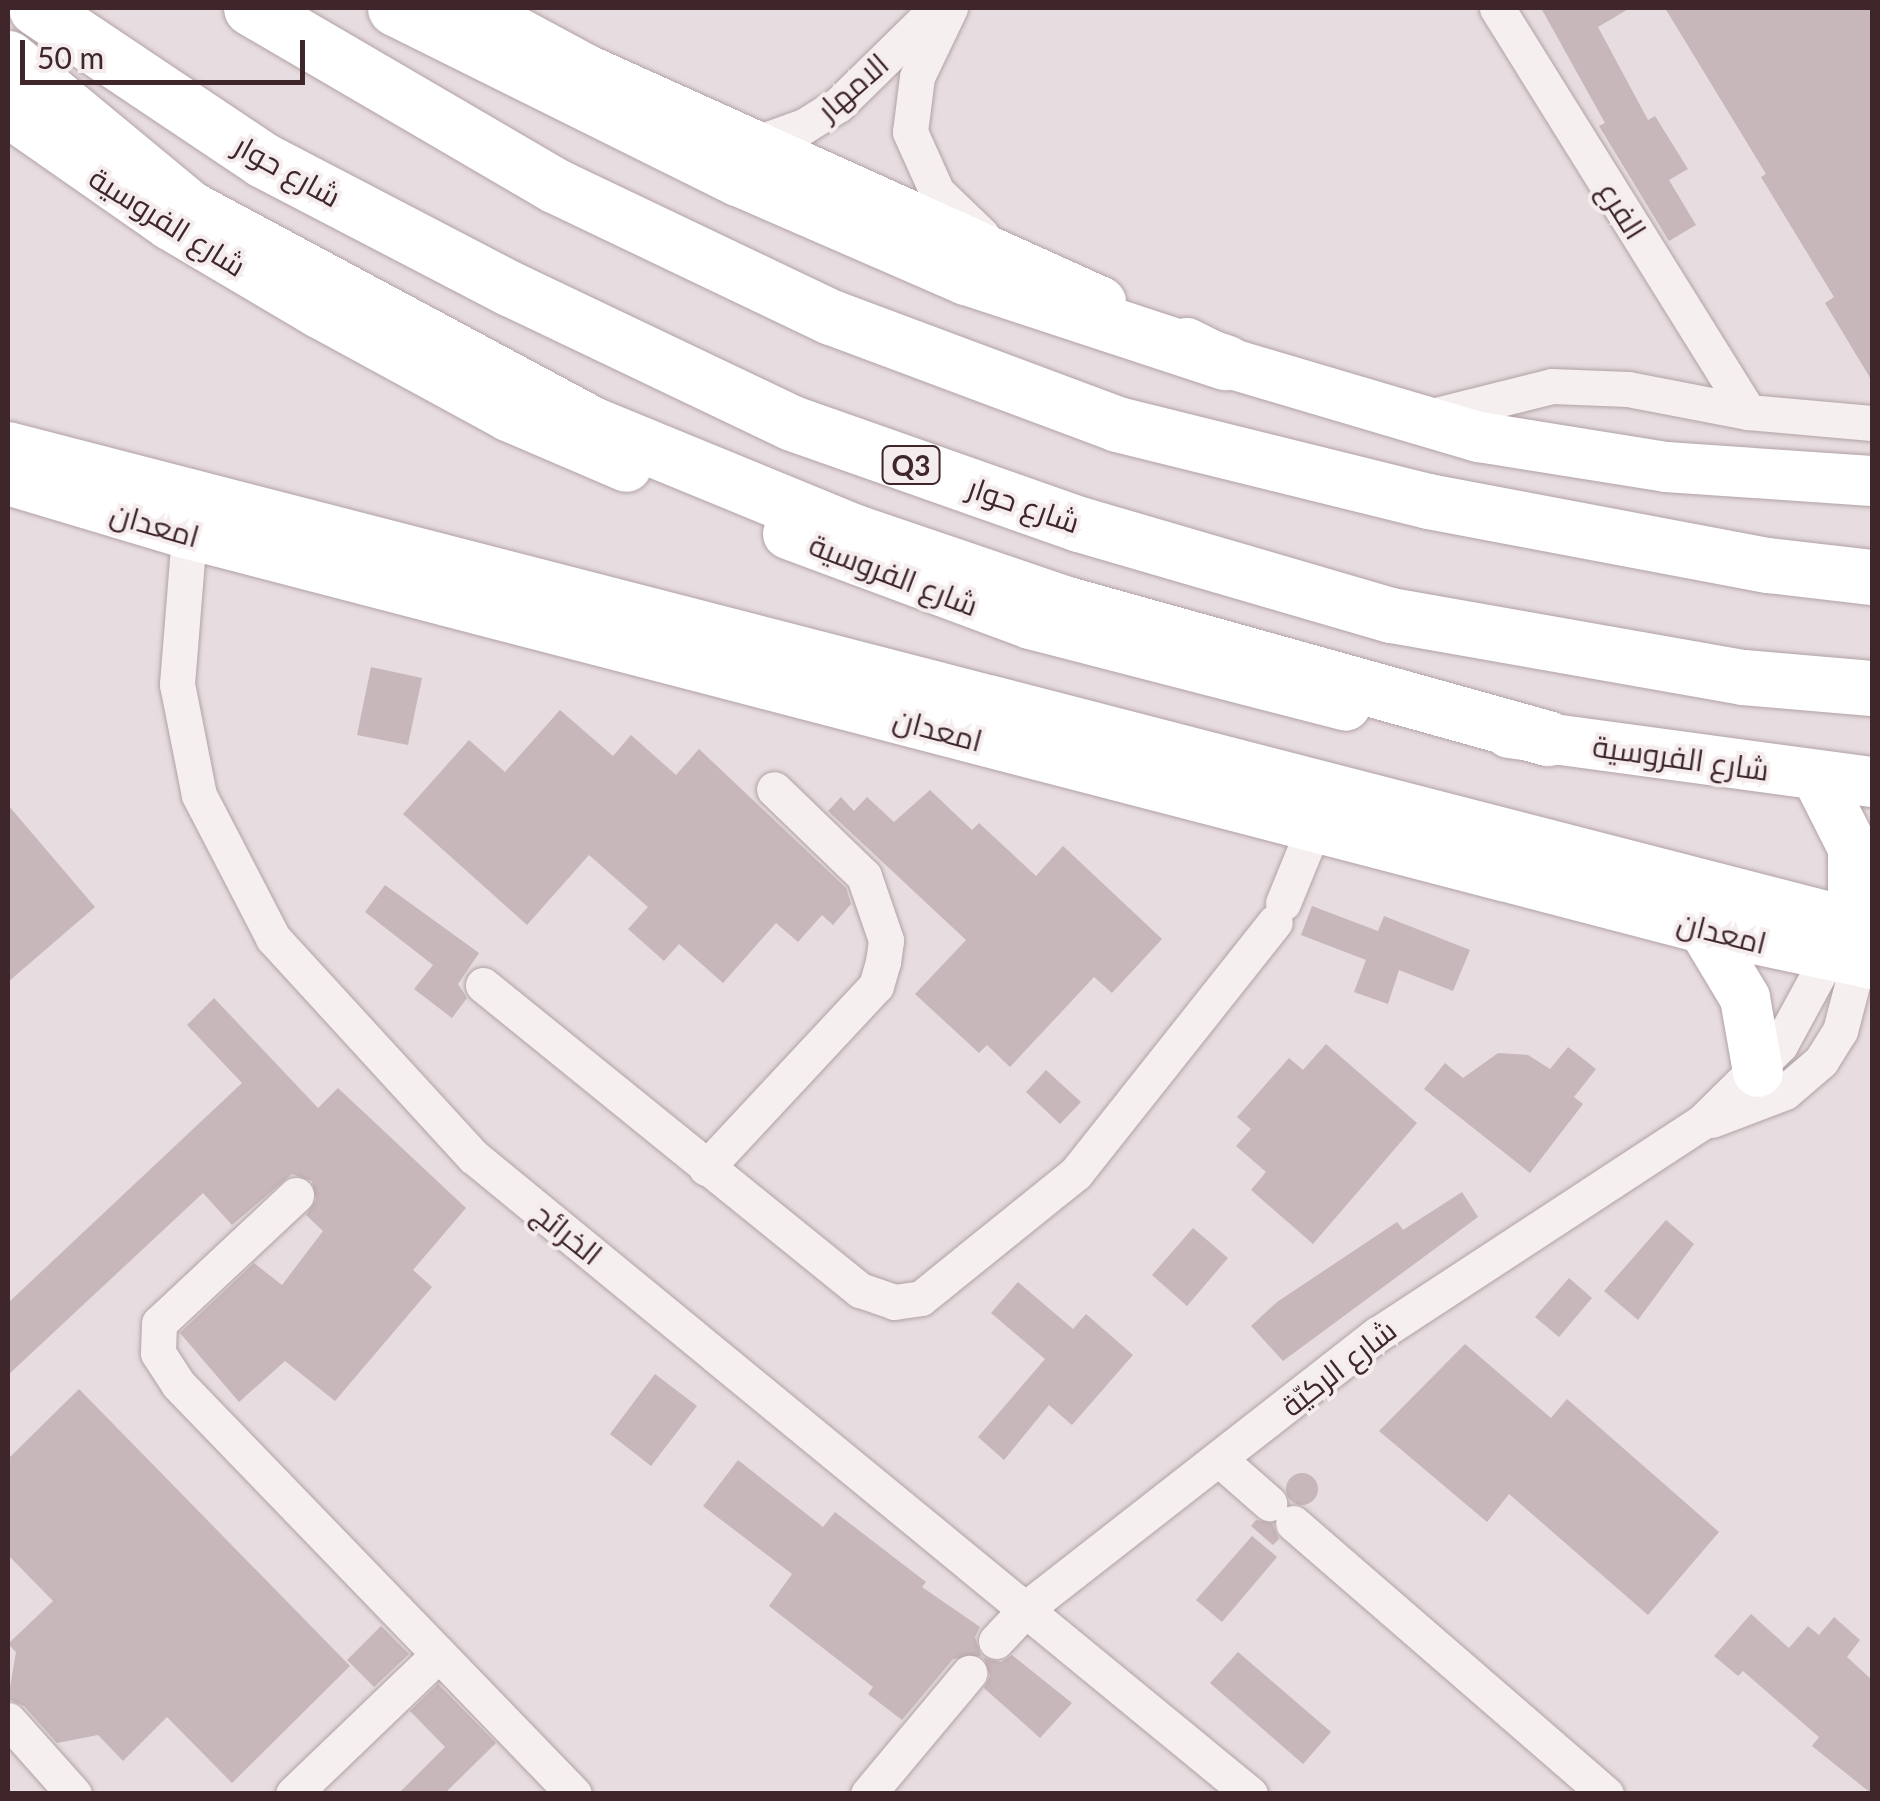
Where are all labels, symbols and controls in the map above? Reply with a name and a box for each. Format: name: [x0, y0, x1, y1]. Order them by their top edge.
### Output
scale bar: [25, 20, 310, 82]
text: 50 m: [37, 39, 104, 75]
street label: الامهار: [809, 45, 895, 127]
street label: شارع حوار: [229, 126, 347, 214]
street label: شارع الفروسية: [83, 159, 253, 283]
street label: الفرع: [1592, 175, 1654, 245]
road number: Q3: [881, 442, 941, 488]
street label: شارع حوار: [963, 468, 1085, 540]
street label: امعدان: [107, 494, 203, 554]
street label: شارع الفروسية: [805, 525, 983, 623]
street label: امعدان: [890, 700, 986, 758]
street label: شارع الفروسية: [1591, 727, 1771, 787]
street label: امعدان: [1674, 904, 1770, 960]
street label: الخرائج: [526, 1194, 610, 1272]
street label: شارع الركيّة: [1273, 1311, 1403, 1423]

